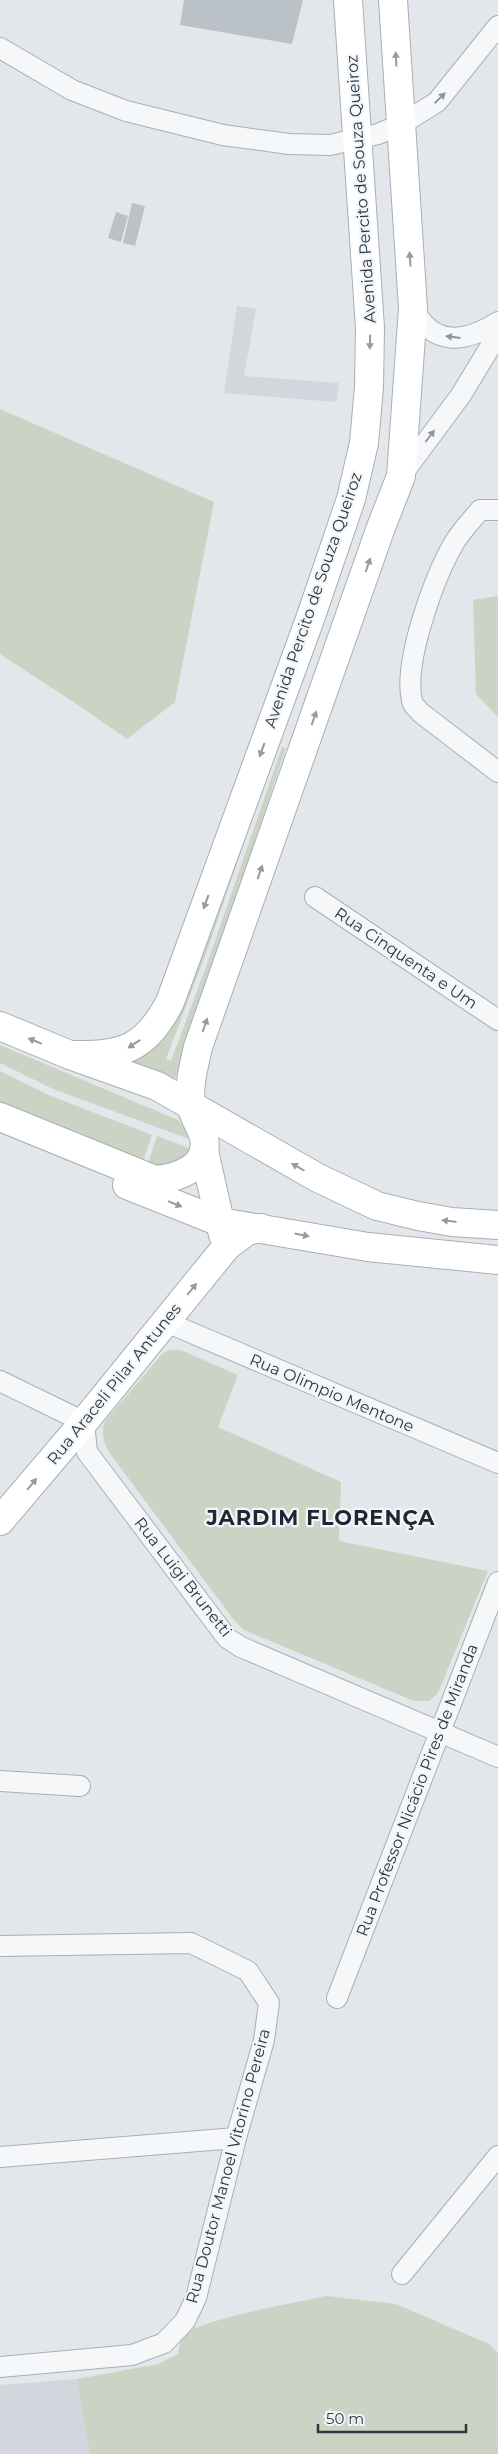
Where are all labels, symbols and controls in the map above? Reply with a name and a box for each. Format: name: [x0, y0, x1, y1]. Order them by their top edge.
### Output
one-way arrow: [392, 51, 400, 67]
street label: Avenida Percito de Souza Queiroz: [342, 54, 380, 324]
one-way arrow: [434, 92, 446, 104]
one-way arrow: [405, 251, 413, 267]
one-way arrow: [445, 333, 461, 341]
one-way arrow: [366, 334, 374, 350]
one-way arrow: [425, 429, 435, 443]
street label: Avenida Percito de Souza Queiroz: [260, 470, 366, 730]
one-way arrow: [364, 557, 372, 572]
one-way arrow: [311, 711, 318, 726]
one-way arrow: [258, 742, 265, 757]
one-way arrow: [256, 864, 264, 879]
one-way arrow: [202, 895, 210, 910]
street label: Rua Cinquenta e Um: [331, 903, 481, 1013]
one-way arrow: [202, 1017, 210, 1032]
one-way arrow: [27, 1037, 42, 1045]
one-way arrow: [128, 1040, 141, 1049]
one-way arrow: [291, 1162, 304, 1171]
one-way arrow: [168, 1200, 183, 1208]
one-way arrow: [441, 1217, 457, 1225]
one-way arrow: [295, 1231, 311, 1239]
one-way arrow: [187, 1283, 198, 1296]
street label: Rua Araceli Pilar Antunes: [43, 1299, 185, 1468]
street label: Rua Olimpio Mentone: [247, 1350, 417, 1436]
one-way arrow: [26, 1477, 37, 1490]
district label: JARDIM FLORENÇA: [206, 1505, 435, 1530]
street label: Rua Luigi Brunetti: [130, 1513, 236, 1641]
street label: Rua Professor Nicácio Pires de Miranda: [352, 1641, 482, 1939]
street label: Rua Doutor Manoel Vitorino Pereira: [182, 2026, 274, 2306]
scale bar: [318, 2402, 466, 2434]
text: 50 m: [326, 2409, 364, 2428]

